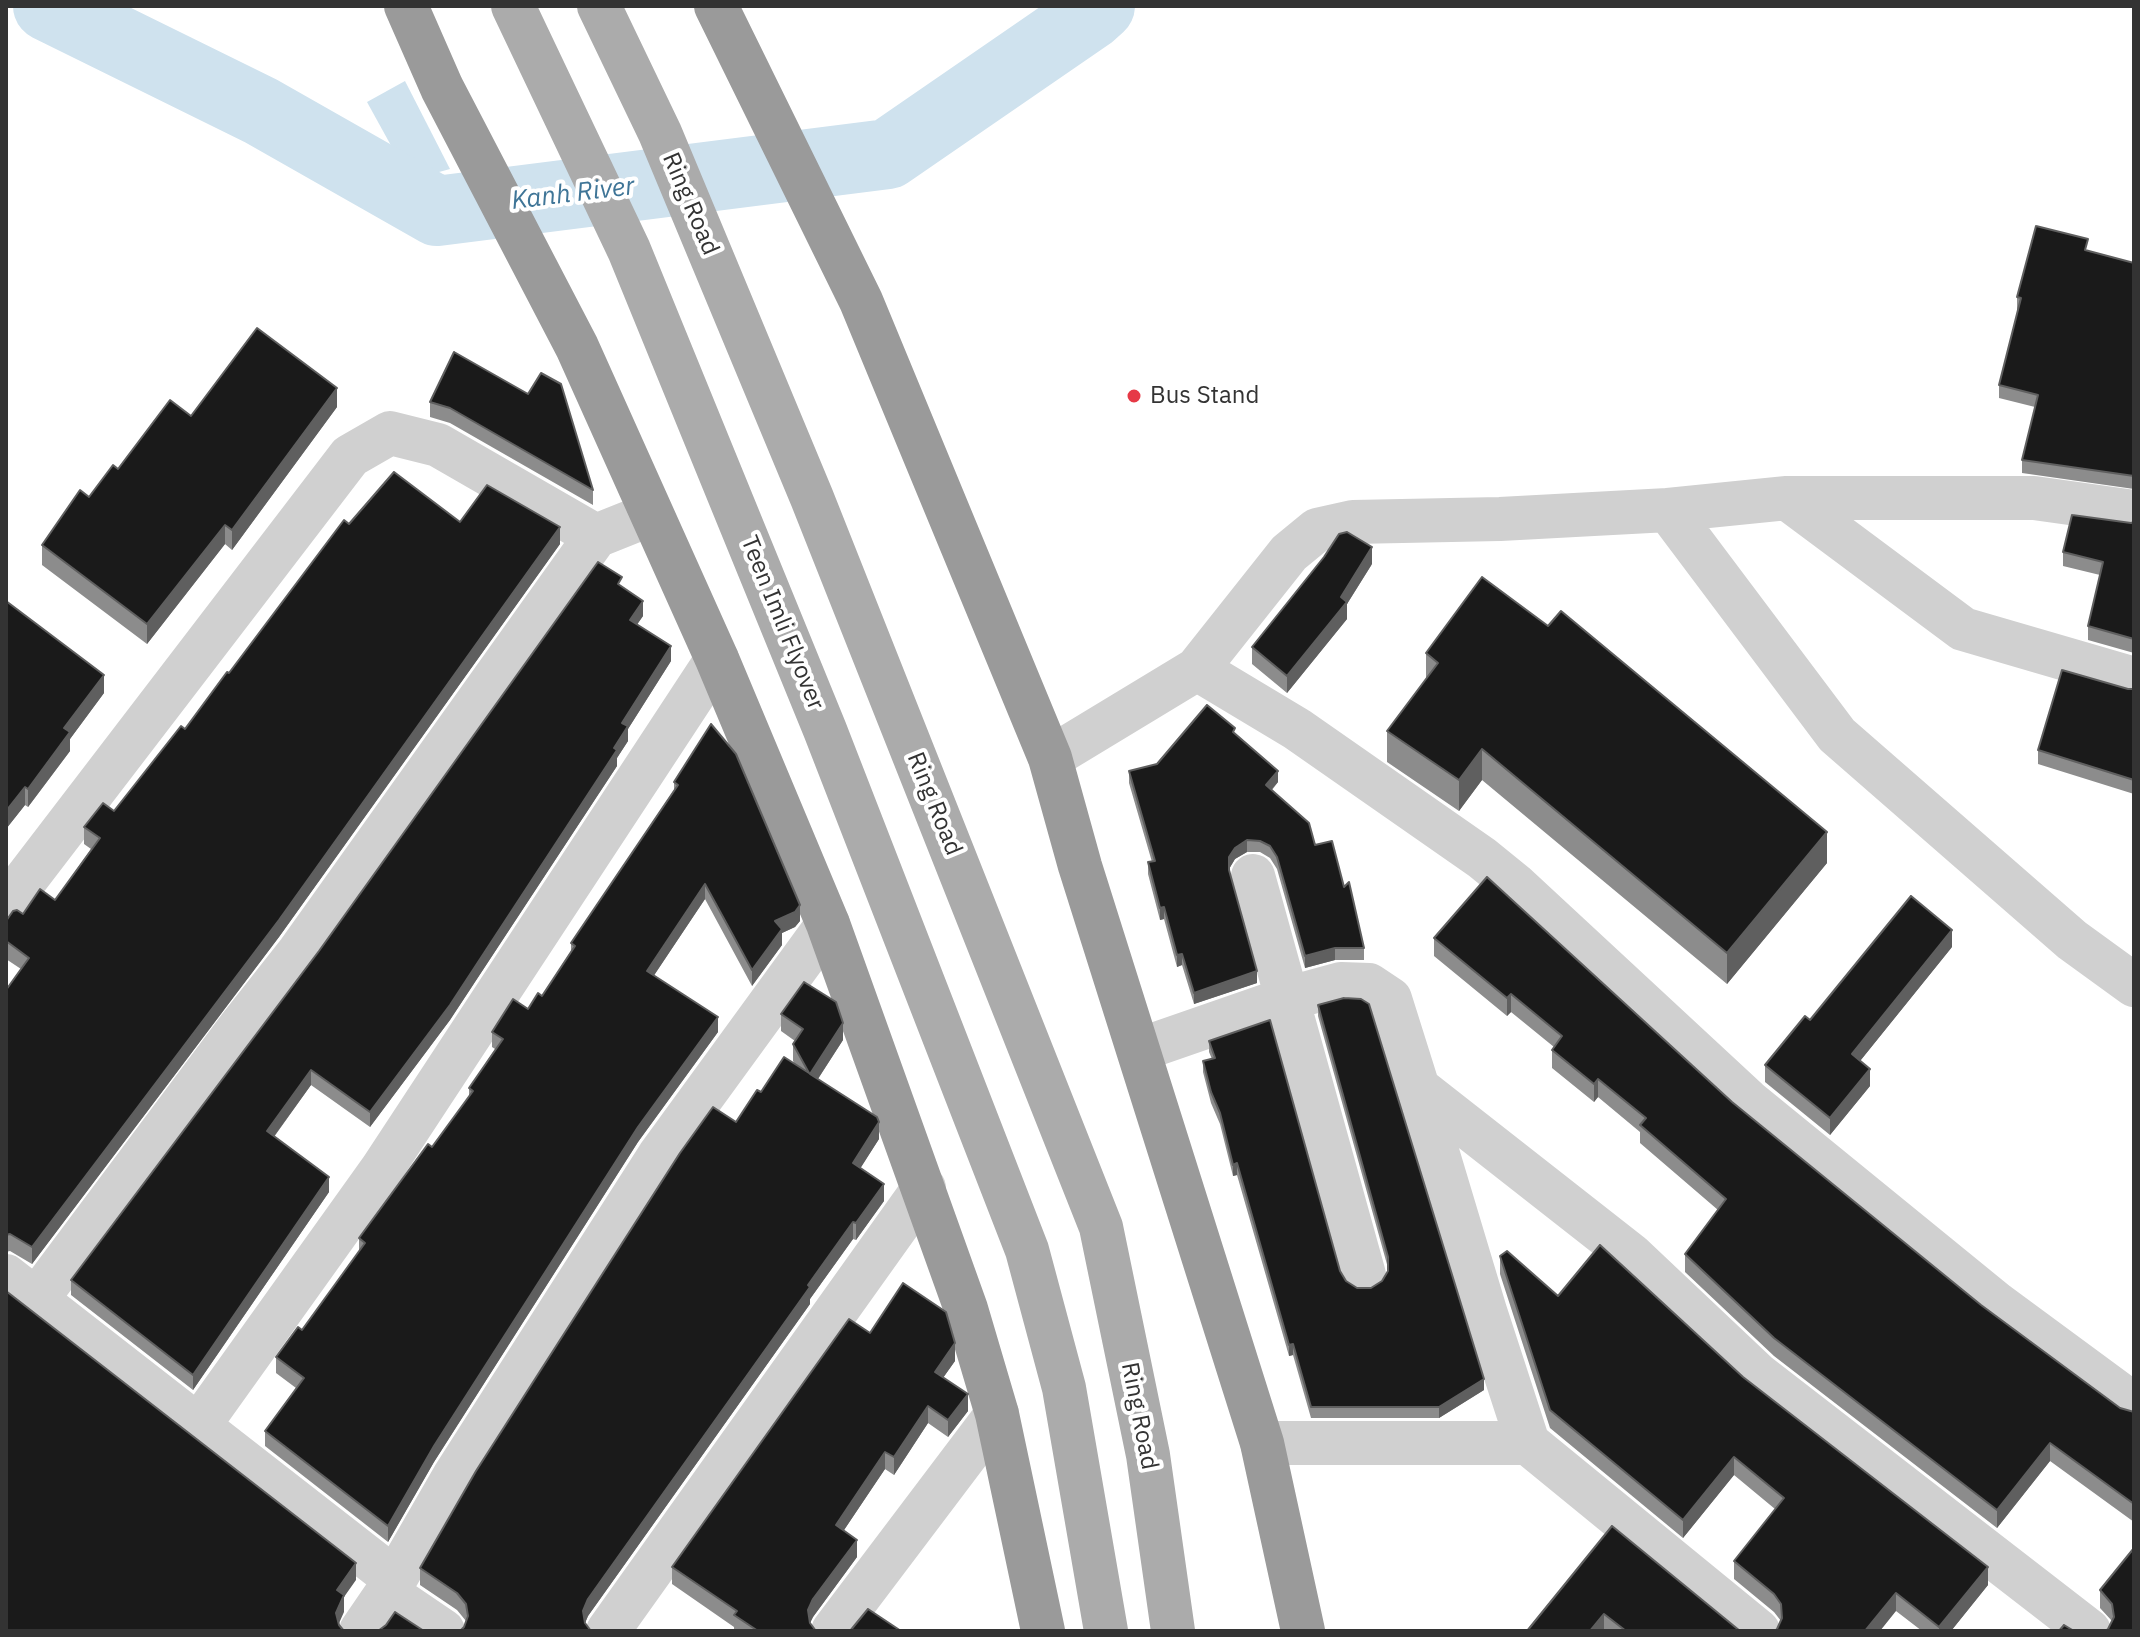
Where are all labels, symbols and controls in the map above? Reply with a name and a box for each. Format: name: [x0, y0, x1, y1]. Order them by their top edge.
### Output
street label: Ring Road: [656, 148, 724, 260]
water label: Kanh River: [510, 171, 636, 217]
place label: Bus Stand: [1150, 382, 1259, 410]
marker: Bus Stand: [1125, 387, 1143, 405]
street label: Teen Imli Flyover: [734, 532, 830, 714]
street label: Ring Road: [900, 748, 968, 860]
street label: Ring Road: [1115, 1360, 1163, 1472]

